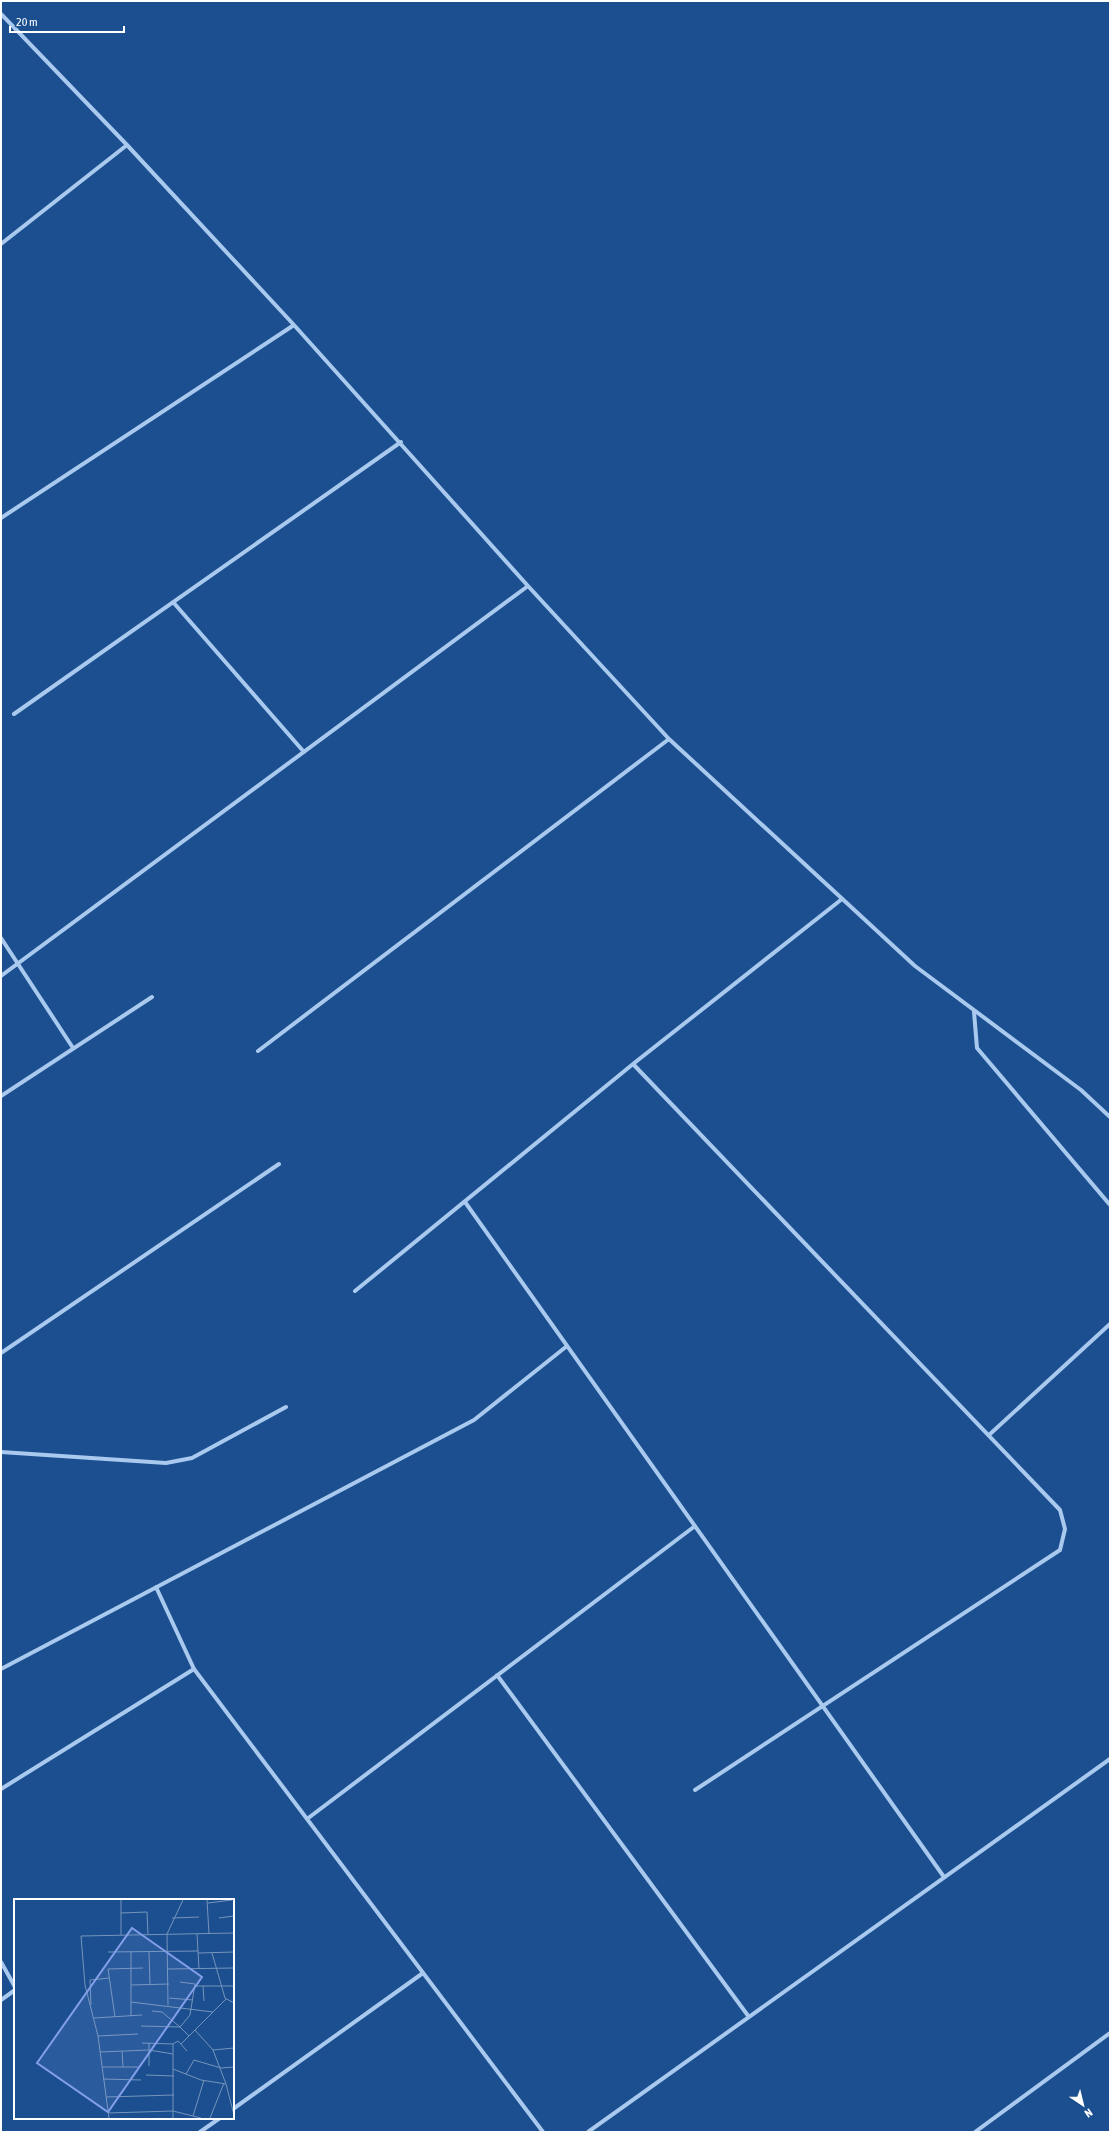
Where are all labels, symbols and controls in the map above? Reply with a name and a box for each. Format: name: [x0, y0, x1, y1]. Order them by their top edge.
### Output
scale bar: [10, 8, 124, 34]
text: 20 m: [16, 15, 38, 29]
inset map: [14, 1899, 234, 2119]
north arrow: [1063, 2085, 1103, 2125]
text: N: [1083, 2106, 1095, 2120]

